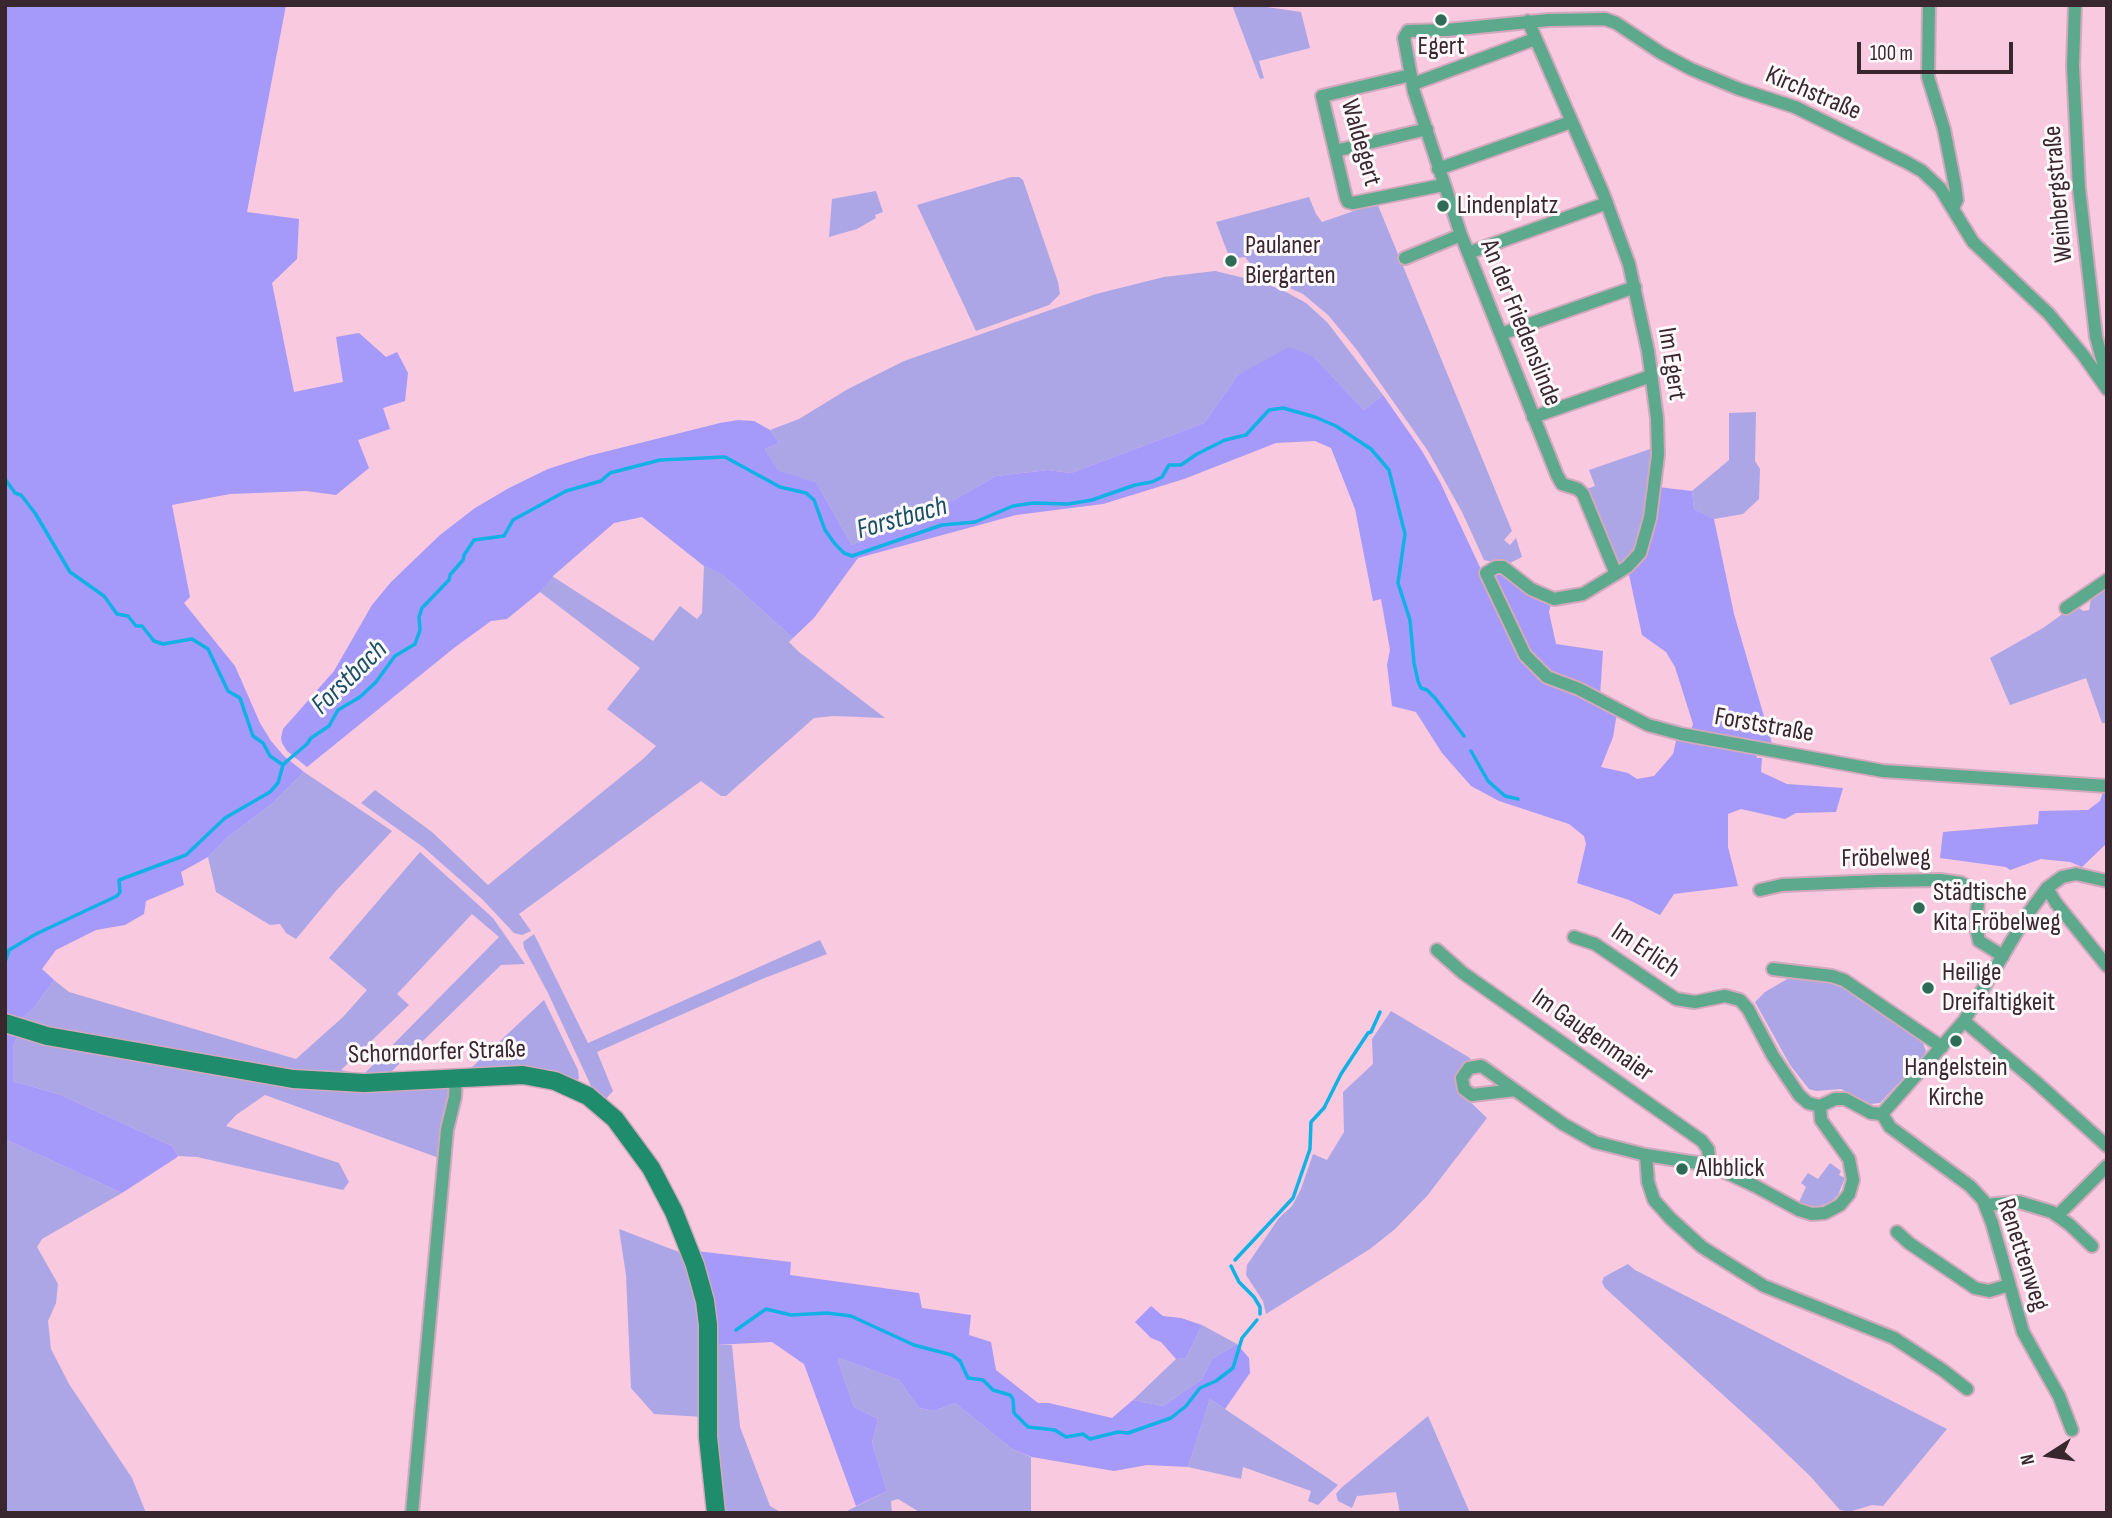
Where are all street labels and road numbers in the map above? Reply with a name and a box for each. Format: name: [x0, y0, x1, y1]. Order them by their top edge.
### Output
street label: Kirchstraße: [1760, 60, 1866, 128]
street label: Waldegert: [1333, 96, 1387, 190]
street label: Weinbergstraße: [2037, 124, 2081, 264]
street label: An der Friedenslinde: [1472, 235, 1568, 411]
street label: Im Egert: [1650, 325, 1692, 403]
street label: Forststraße: [1712, 702, 1816, 750]
street label: Fröbelweg: [1841, 843, 1931, 875]
street label: Im Erlich: [1605, 917, 1685, 985]
street label: Im Gaugenmaier: [1525, 983, 1659, 1089]
street label: Schorndorfer Straße: [348, 1034, 526, 1072]
street label: Renettenweg: [1989, 1195, 2055, 1315]

